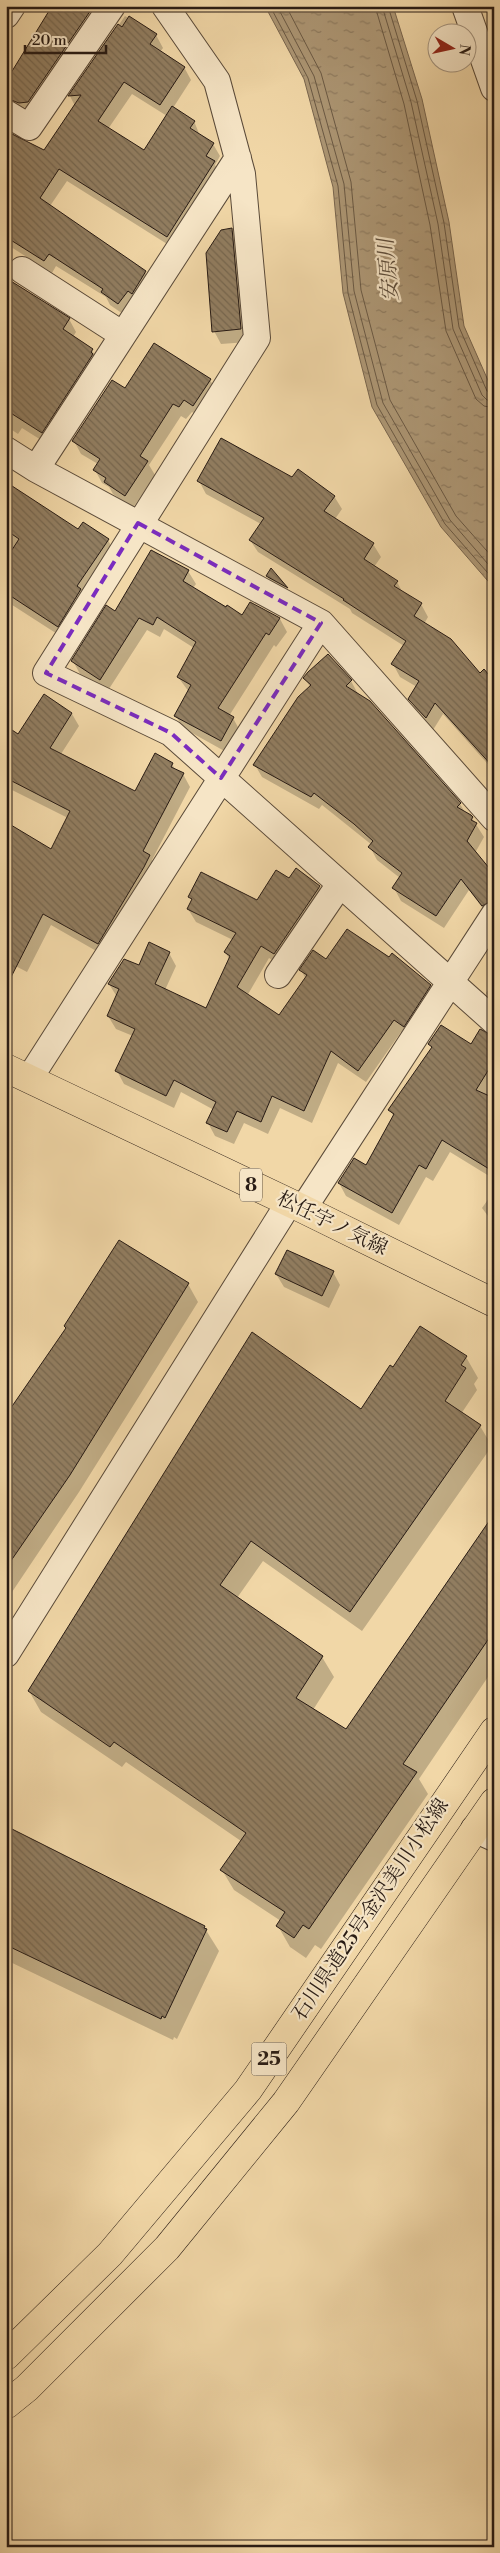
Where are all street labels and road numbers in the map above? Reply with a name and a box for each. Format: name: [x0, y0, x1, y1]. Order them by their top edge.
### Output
road number: 8: [240, 1168, 262, 1202]
street label: 松任宇ノ気線: [273, 1186, 391, 1262]
street label: 石川県道25号金沢美川小松線: [287, 1794, 455, 2026]
road number: 25: [252, 2042, 286, 2076]

